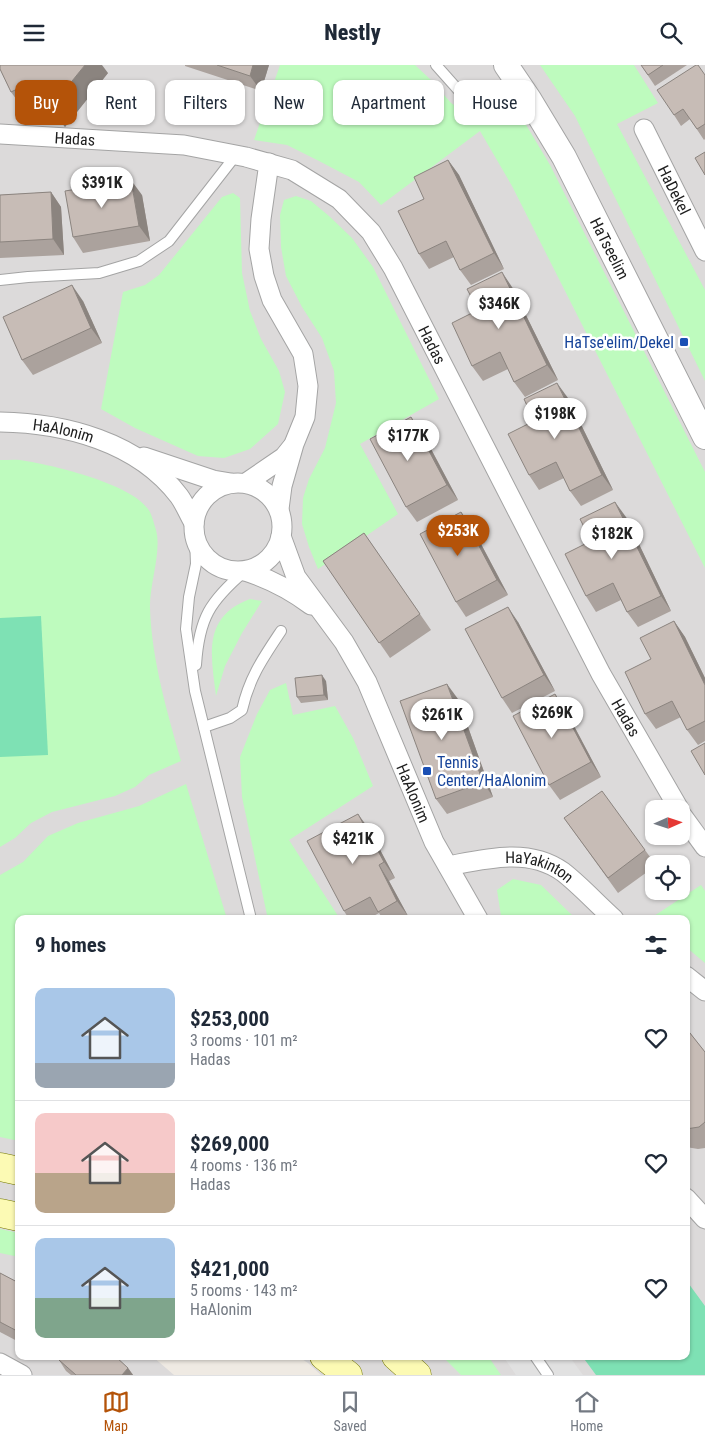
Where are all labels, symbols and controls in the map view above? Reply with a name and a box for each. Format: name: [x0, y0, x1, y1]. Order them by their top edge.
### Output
icon: menu: [20, 19, 48, 47]
icon: search: [657, 19, 685, 47]
text: Nestly: [324, 20, 381, 45]
chip: Buy: [15, 80, 77, 125]
chip: Rent: [87, 80, 155, 125]
chip: Filters: [165, 80, 245, 125]
chip: New: [255, 80, 323, 125]
chip: Apartment: [333, 80, 444, 125]
chip: House: [454, 80, 535, 125]
street label: Hadas: [54, 128, 96, 150]
street label: HaDekel: [654, 162, 694, 218]
pin: $391K: [67, 167, 137, 209]
text: $391K: [81, 173, 123, 192]
street label: HaTseelim: [586, 214, 633, 283]
pin: $346K: [464, 287, 534, 330]
text: $346K: [478, 294, 520, 313]
street label: Hadas: [414, 323, 450, 367]
place label: HaTse'elim/Dekel: [564, 333, 674, 352]
marker: HaTse'elim/Dekel: [678, 336, 690, 348]
pin: $198K: [520, 397, 590, 440]
text: $198K: [534, 404, 576, 423]
street label: HaAlonim: [32, 415, 96, 447]
pin: $177K: [373, 419, 443, 462]
text: $177K: [387, 426, 429, 445]
pin: $253K: [423, 515, 493, 557]
pin: $182K: [577, 517, 647, 560]
text: $253K: [437, 521, 479, 540]
text: $182K: [591, 524, 633, 543]
street label: Hadas: [607, 695, 644, 740]
pin: $269K: [517, 697, 587, 739]
pin: $261K: [407, 699, 477, 741]
text: $269K: [531, 703, 573, 722]
text: $261K: [421, 705, 463, 724]
place label: Tennis Center/HaAlonim: [437, 753, 546, 790]
street label: HaAlonim: [392, 761, 434, 826]
marker: Tennis Center/HaAlonim: [421, 765, 433, 777]
north arrow: [645, 800, 690, 845]
map controls: [645, 800, 690, 900]
pin: $421K: [318, 823, 388, 865]
text: $421K: [332, 829, 374, 848]
street label: HaYakinton: [505, 848, 577, 887]
button: locate: [645, 855, 690, 900]
icon: filters: [642, 931, 670, 959]
text: 9 homes: [35, 933, 106, 957]
text: $253,000: [190, 1007, 269, 1031]
icon: home: [75, 1008, 135, 1068]
icon: heart: [642, 1024, 670, 1052]
text: 3 rooms · 101 m²: [190, 1031, 298, 1050]
text: Hadas: [190, 1050, 230, 1069]
text: $269,000: [190, 1132, 269, 1156]
icon: home: [75, 1133, 135, 1193]
icon: heart: [642, 1149, 670, 1177]
text: 4 rooms · 136 m²: [190, 1156, 298, 1175]
text: Hadas: [190, 1175, 230, 1194]
text: $421,000: [190, 1257, 269, 1281]
icon: home: [75, 1258, 135, 1318]
icon: heart: [642, 1274, 670, 1302]
text: 5 rooms · 143 m²: [190, 1281, 298, 1300]
text: HaAlonim: [190, 1300, 252, 1319]
tab: Map: [102, 1388, 130, 1434]
tab: Saved: [333, 1388, 367, 1434]
tab: Home: [570, 1388, 603, 1434]

